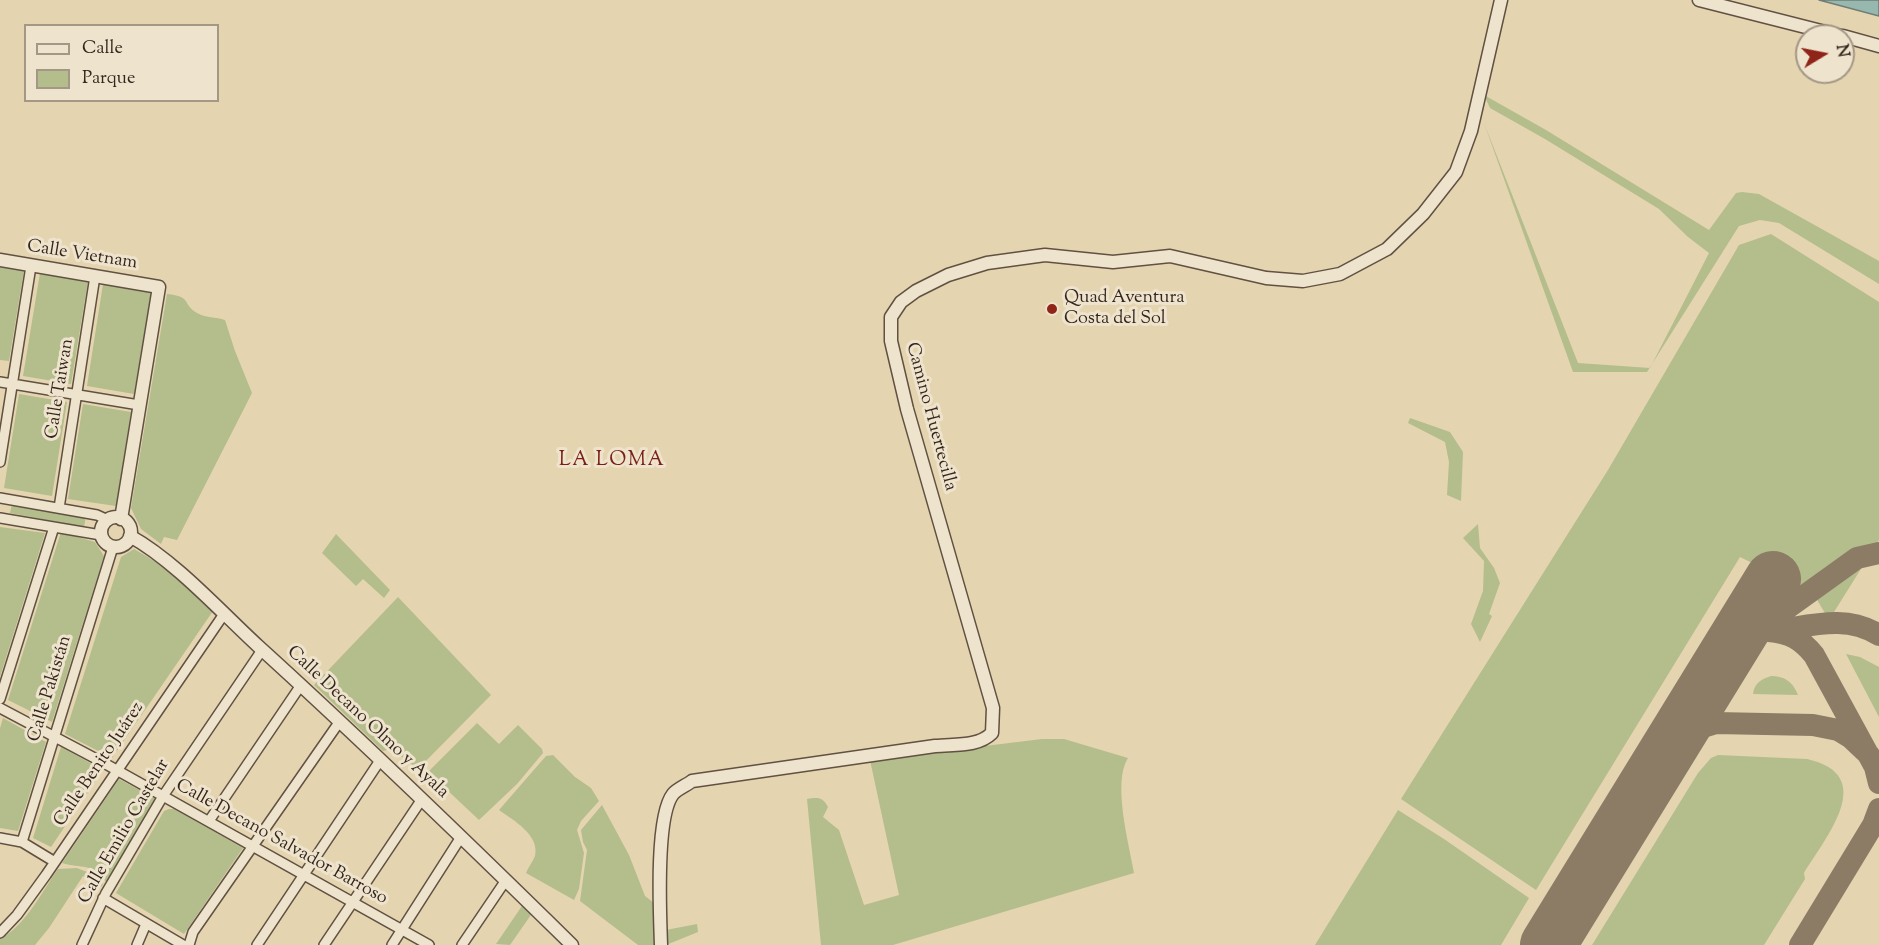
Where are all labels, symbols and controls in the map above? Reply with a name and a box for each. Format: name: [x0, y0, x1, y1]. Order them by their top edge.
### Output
legend: [24, 24, 219, 102]
north arrow: [1795, 24, 1855, 84]
text: Calle: [82, 36, 123, 62]
text: N: [1829, 43, 1854, 59]
text: Parque: [82, 66, 135, 92]
street label: Calle Vietnam: [25, 237, 139, 275]
place label: Quad Aventura Costa del Sol: [1064, 288, 1184, 330]
marker: Quad Aventura Costa del Sol: [1045, 302, 1059, 316]
street label: Calle Taiwan: [42, 337, 80, 441]
street label: Camino Huertecilla: [900, 341, 960, 493]
district label: LA LOMA: [559, 450, 665, 474]
street label: Calle Pakistán: [25, 633, 77, 745]
street label: Calle Decano Olmo y Ayala: [282, 642, 452, 804]
street label: Calle Benito Juárez: [50, 699, 150, 831]
street label: Calle Emilio Castelar: [75, 756, 175, 908]
street label: Calle Decano Salvador Barroso: [171, 776, 391, 910]

